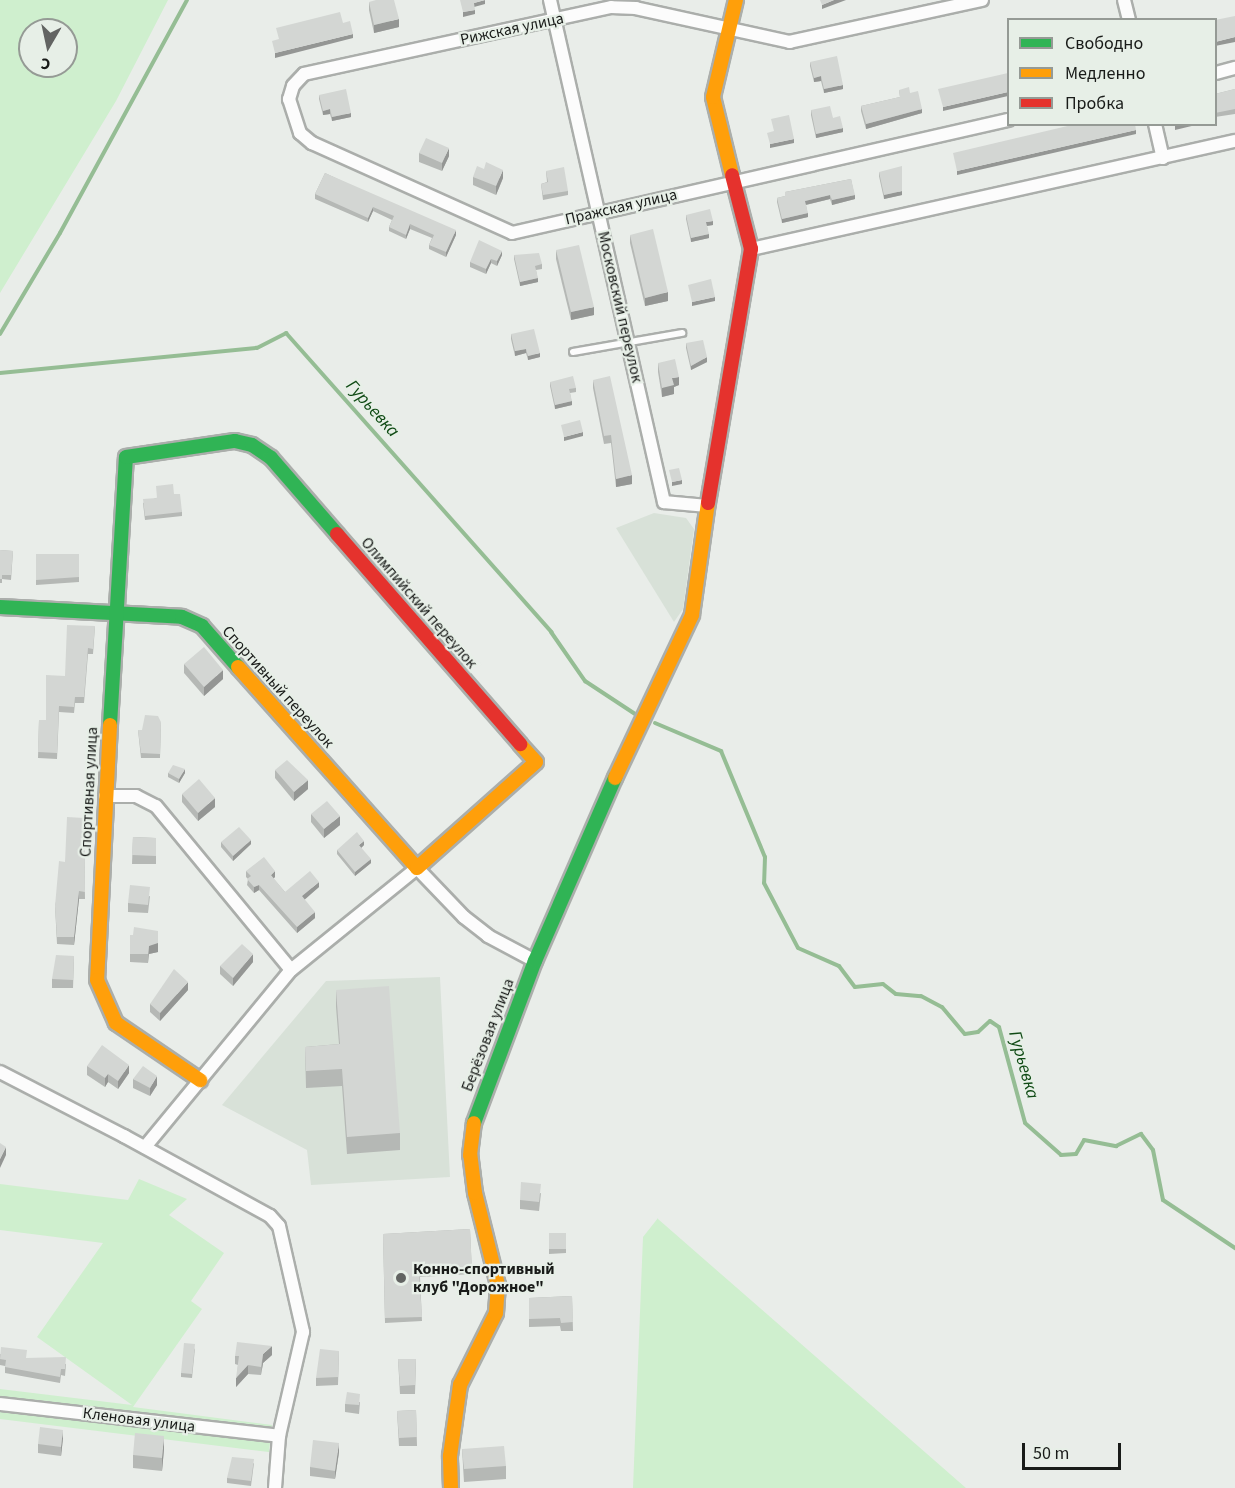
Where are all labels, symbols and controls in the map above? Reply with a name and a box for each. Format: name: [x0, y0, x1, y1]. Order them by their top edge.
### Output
street label: Рижская улица: [458, 9, 566, 49]
north arrow: [18, 18, 78, 78]
legend: [1007, 18, 1217, 126]
text: Свободно: [1065, 31, 1143, 56]
text: С: [39, 52, 52, 75]
text: Медленно: [1065, 61, 1145, 86]
text: Пробка: [1065, 91, 1124, 116]
street label: Пражская улица: [563, 185, 679, 229]
street label: Московский переулок: [593, 229, 647, 385]
water label: Гурьевка: [341, 376, 403, 442]
street label: Олимпийский переулок: [357, 533, 481, 673]
street label: Спортивный переулок: [218, 622, 338, 752]
street label: Спортивная улица: [76, 726, 102, 858]
street label: Берёзовая улица: [458, 976, 518, 1094]
water label: Гурьевка: [1003, 1028, 1043, 1102]
place label: Конно-спортивный клуб "Дорожное": [413, 1259, 555, 1297]
marker: Конно-спортивный клуб "Дорожное": [394, 1271, 408, 1285]
street label: Кленовая улица: [82, 1404, 196, 1436]
scale bar: [1025, 1431, 1124, 1469]
text: 50 m: [1033, 1441, 1069, 1466]

